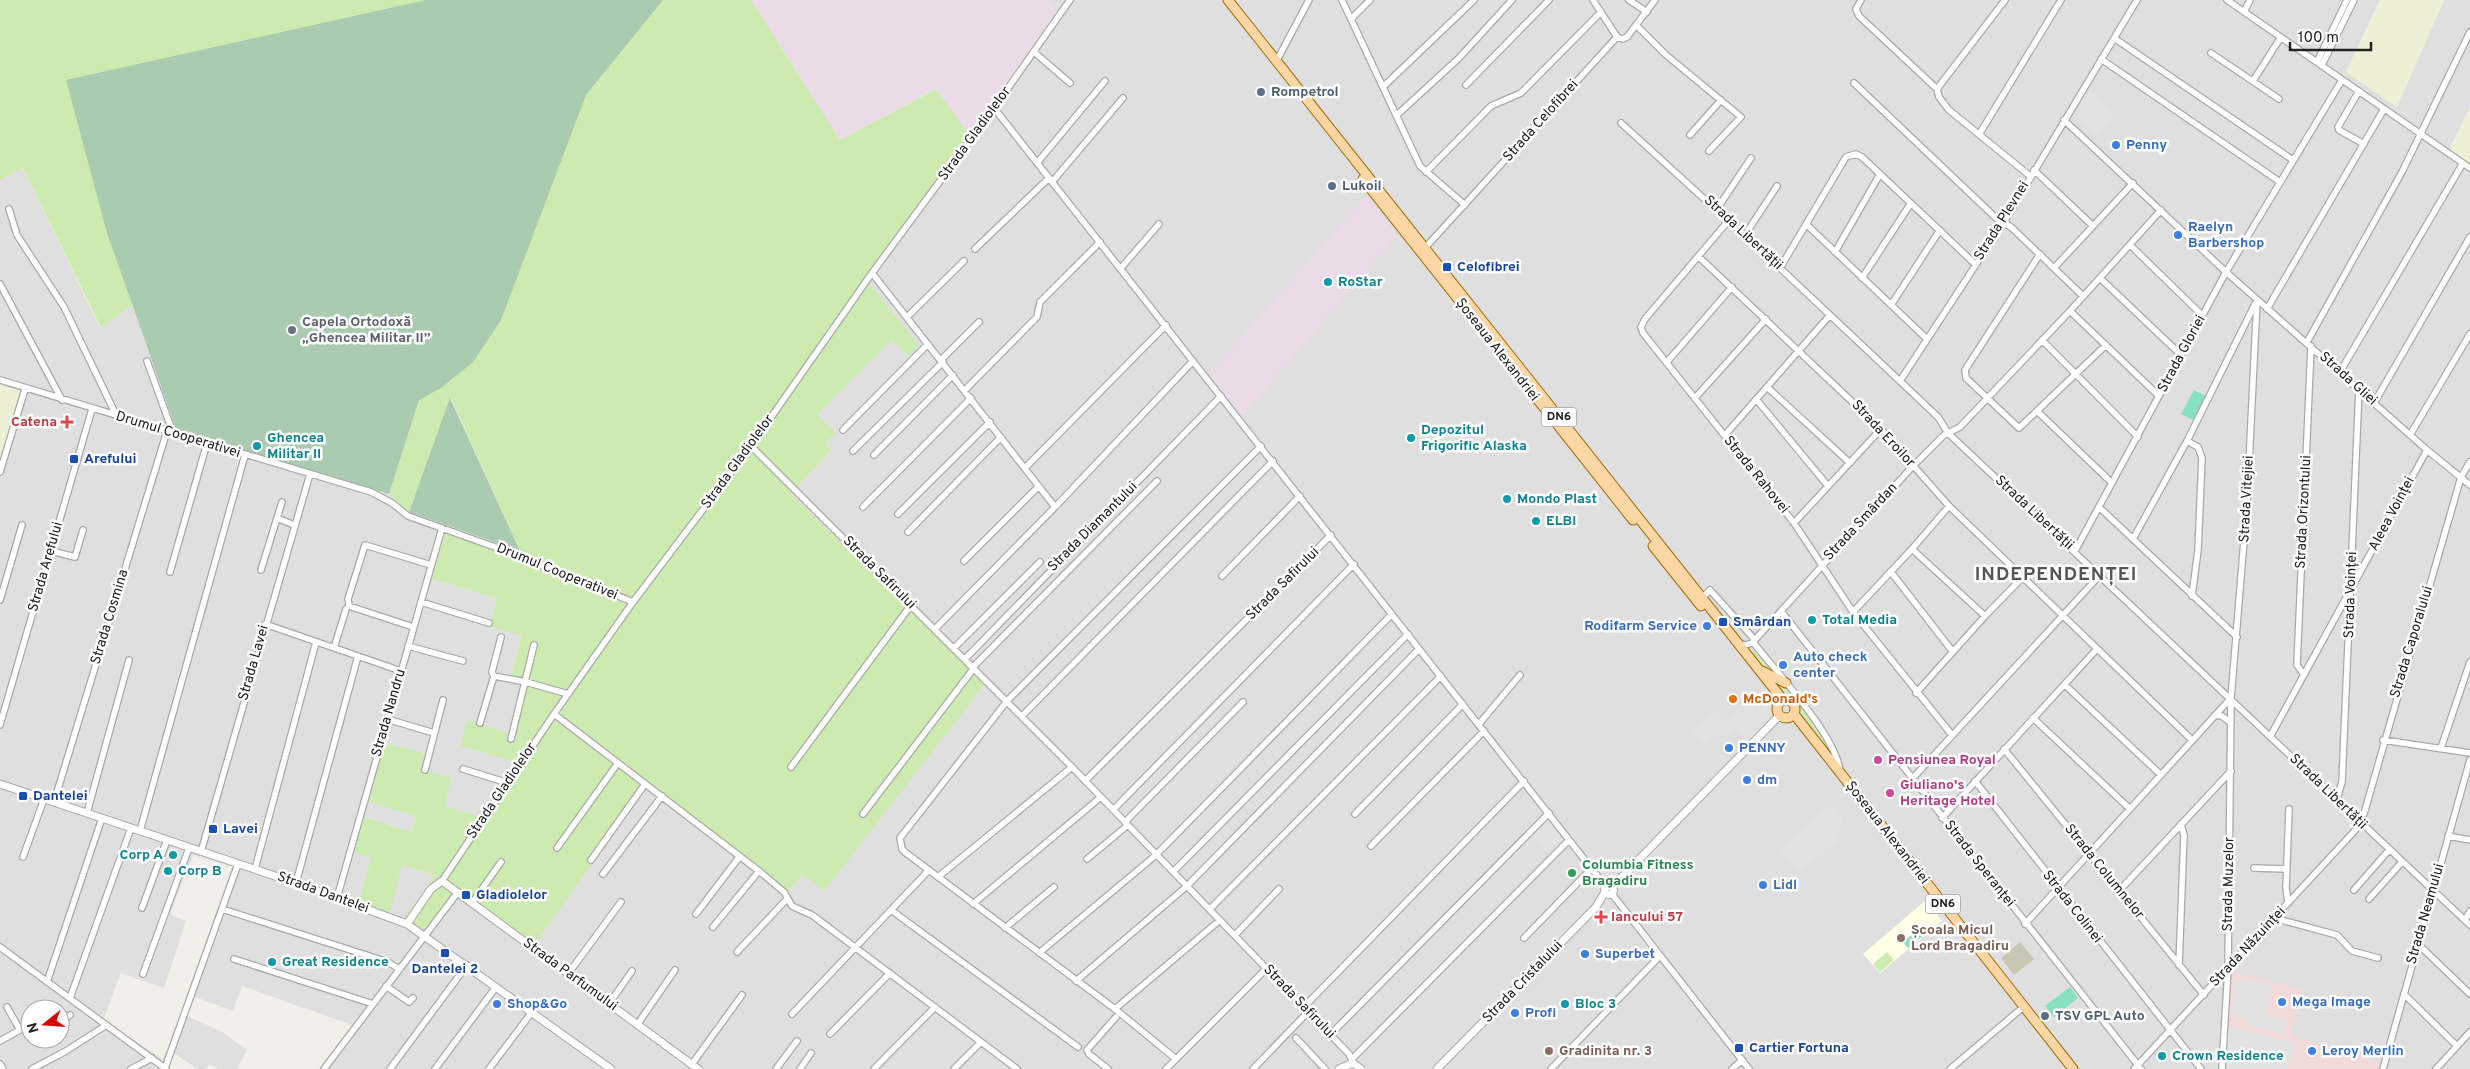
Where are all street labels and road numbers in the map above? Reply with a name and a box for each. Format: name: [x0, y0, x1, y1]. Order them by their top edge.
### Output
street label: Strada Celofibrei: [1500, 76, 1582, 166]
street label: Strada Gladiolelor: [935, 83, 1015, 184]
street label: Strada Plevnei: [1971, 178, 2033, 264]
street label: Strada Libertății: [1700, 192, 1786, 274]
street label: Șoseaua Alexandriei: [1452, 295, 1542, 405]
street label: Strada Gloriei: [2154, 312, 2210, 396]
street label: Strada Gliei: [2315, 349, 2381, 409]
street label: Strada Eroilor: [1847, 397, 1919, 472]
street label: Drumul Cooperativei: [114, 408, 242, 462]
road number: DN6: [1542, 408, 1576, 427]
street label: Strada Gladiolelor: [698, 411, 778, 512]
street label: Strada Rahovei: [1720, 433, 1792, 517]
street label: Strada Vitejiei: [2236, 455, 2258, 543]
street label: Strada Orizontului: [2293, 455, 2315, 569]
street label: Strada Libertății: [1991, 472, 2077, 554]
street label: Aleea Voinței: [2365, 474, 2419, 554]
street label: Strada Diamantului: [1045, 479, 1141, 575]
street label: Strada Smârdan: [1821, 480, 1901, 564]
street label: Strada Arefului: [25, 520, 67, 614]
street label: Strada Safirului: [839, 533, 919, 613]
street label: Drumul Cooperativei: [494, 540, 620, 604]
street label: Strada Safirului: [1243, 544, 1323, 624]
street label: Strada Voinței: [2341, 551, 2361, 639]
street label: Strada Cosmina: [87, 567, 133, 667]
street label: Strada Caporalului: [2387, 584, 2437, 700]
street label: Strada Lavei: [235, 623, 273, 703]
street label: Strada Nandru: [368, 667, 410, 759]
street label: Strada Gladiolelor: [464, 739, 541, 842]
street label: Strada Libertății: [2286, 751, 2370, 833]
street label: Șoseaua Alexandriei: [1842, 778, 1932, 888]
street label: Strada Speranței: [1940, 817, 2018, 911]
street label: Strada Columnelor: [2060, 821, 2148, 923]
street label: Strada Muzelor: [2220, 836, 2238, 931]
street label: Strada Neamului: [2403, 862, 2449, 966]
street label: Strada Colinei: [2038, 867, 2106, 947]
street label: Strada Dantelei: [275, 869, 371, 917]
road number: DN6: [1926, 894, 1960, 914]
street label: Strada Năzuinței: [2206, 903, 2290, 991]
street label: Strada Parfumului: [519, 935, 621, 1015]
street label: Strada Cristalului: [1479, 937, 1567, 1027]
street label: Strada Safirului: [1259, 961, 1339, 1043]

